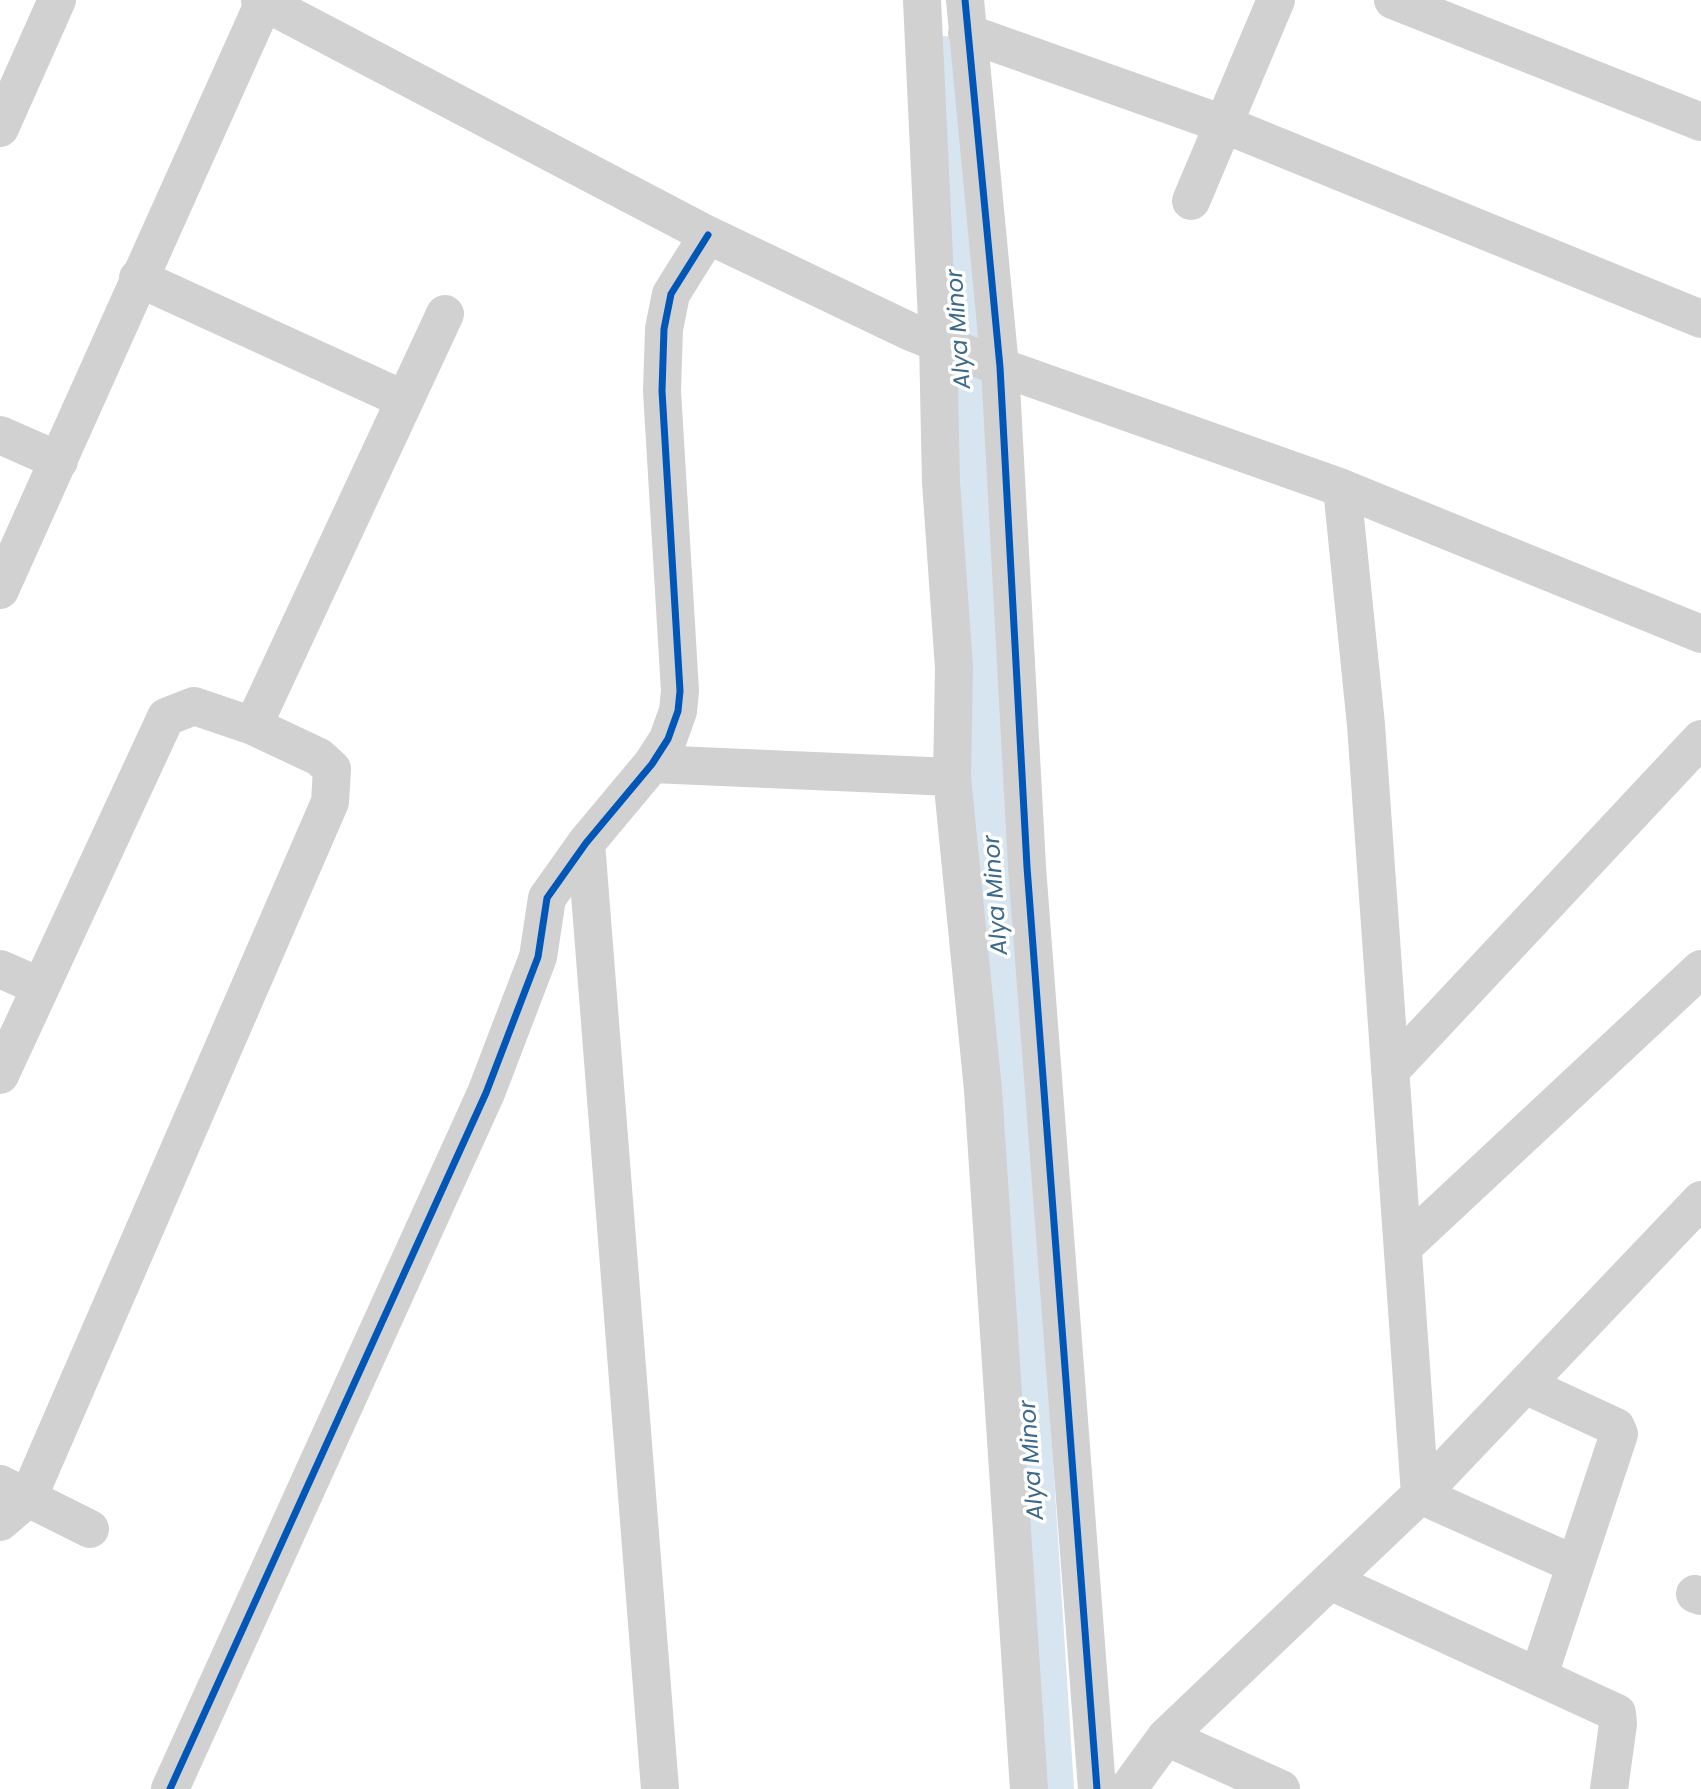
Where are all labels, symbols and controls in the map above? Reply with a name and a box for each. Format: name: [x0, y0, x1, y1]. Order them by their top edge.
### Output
water label: Alya Minor: [942, 268, 978, 390]
water label: Alya Minor: [979, 834, 1015, 956]
water label: Alya Minor: [1015, 1399, 1051, 1521]

